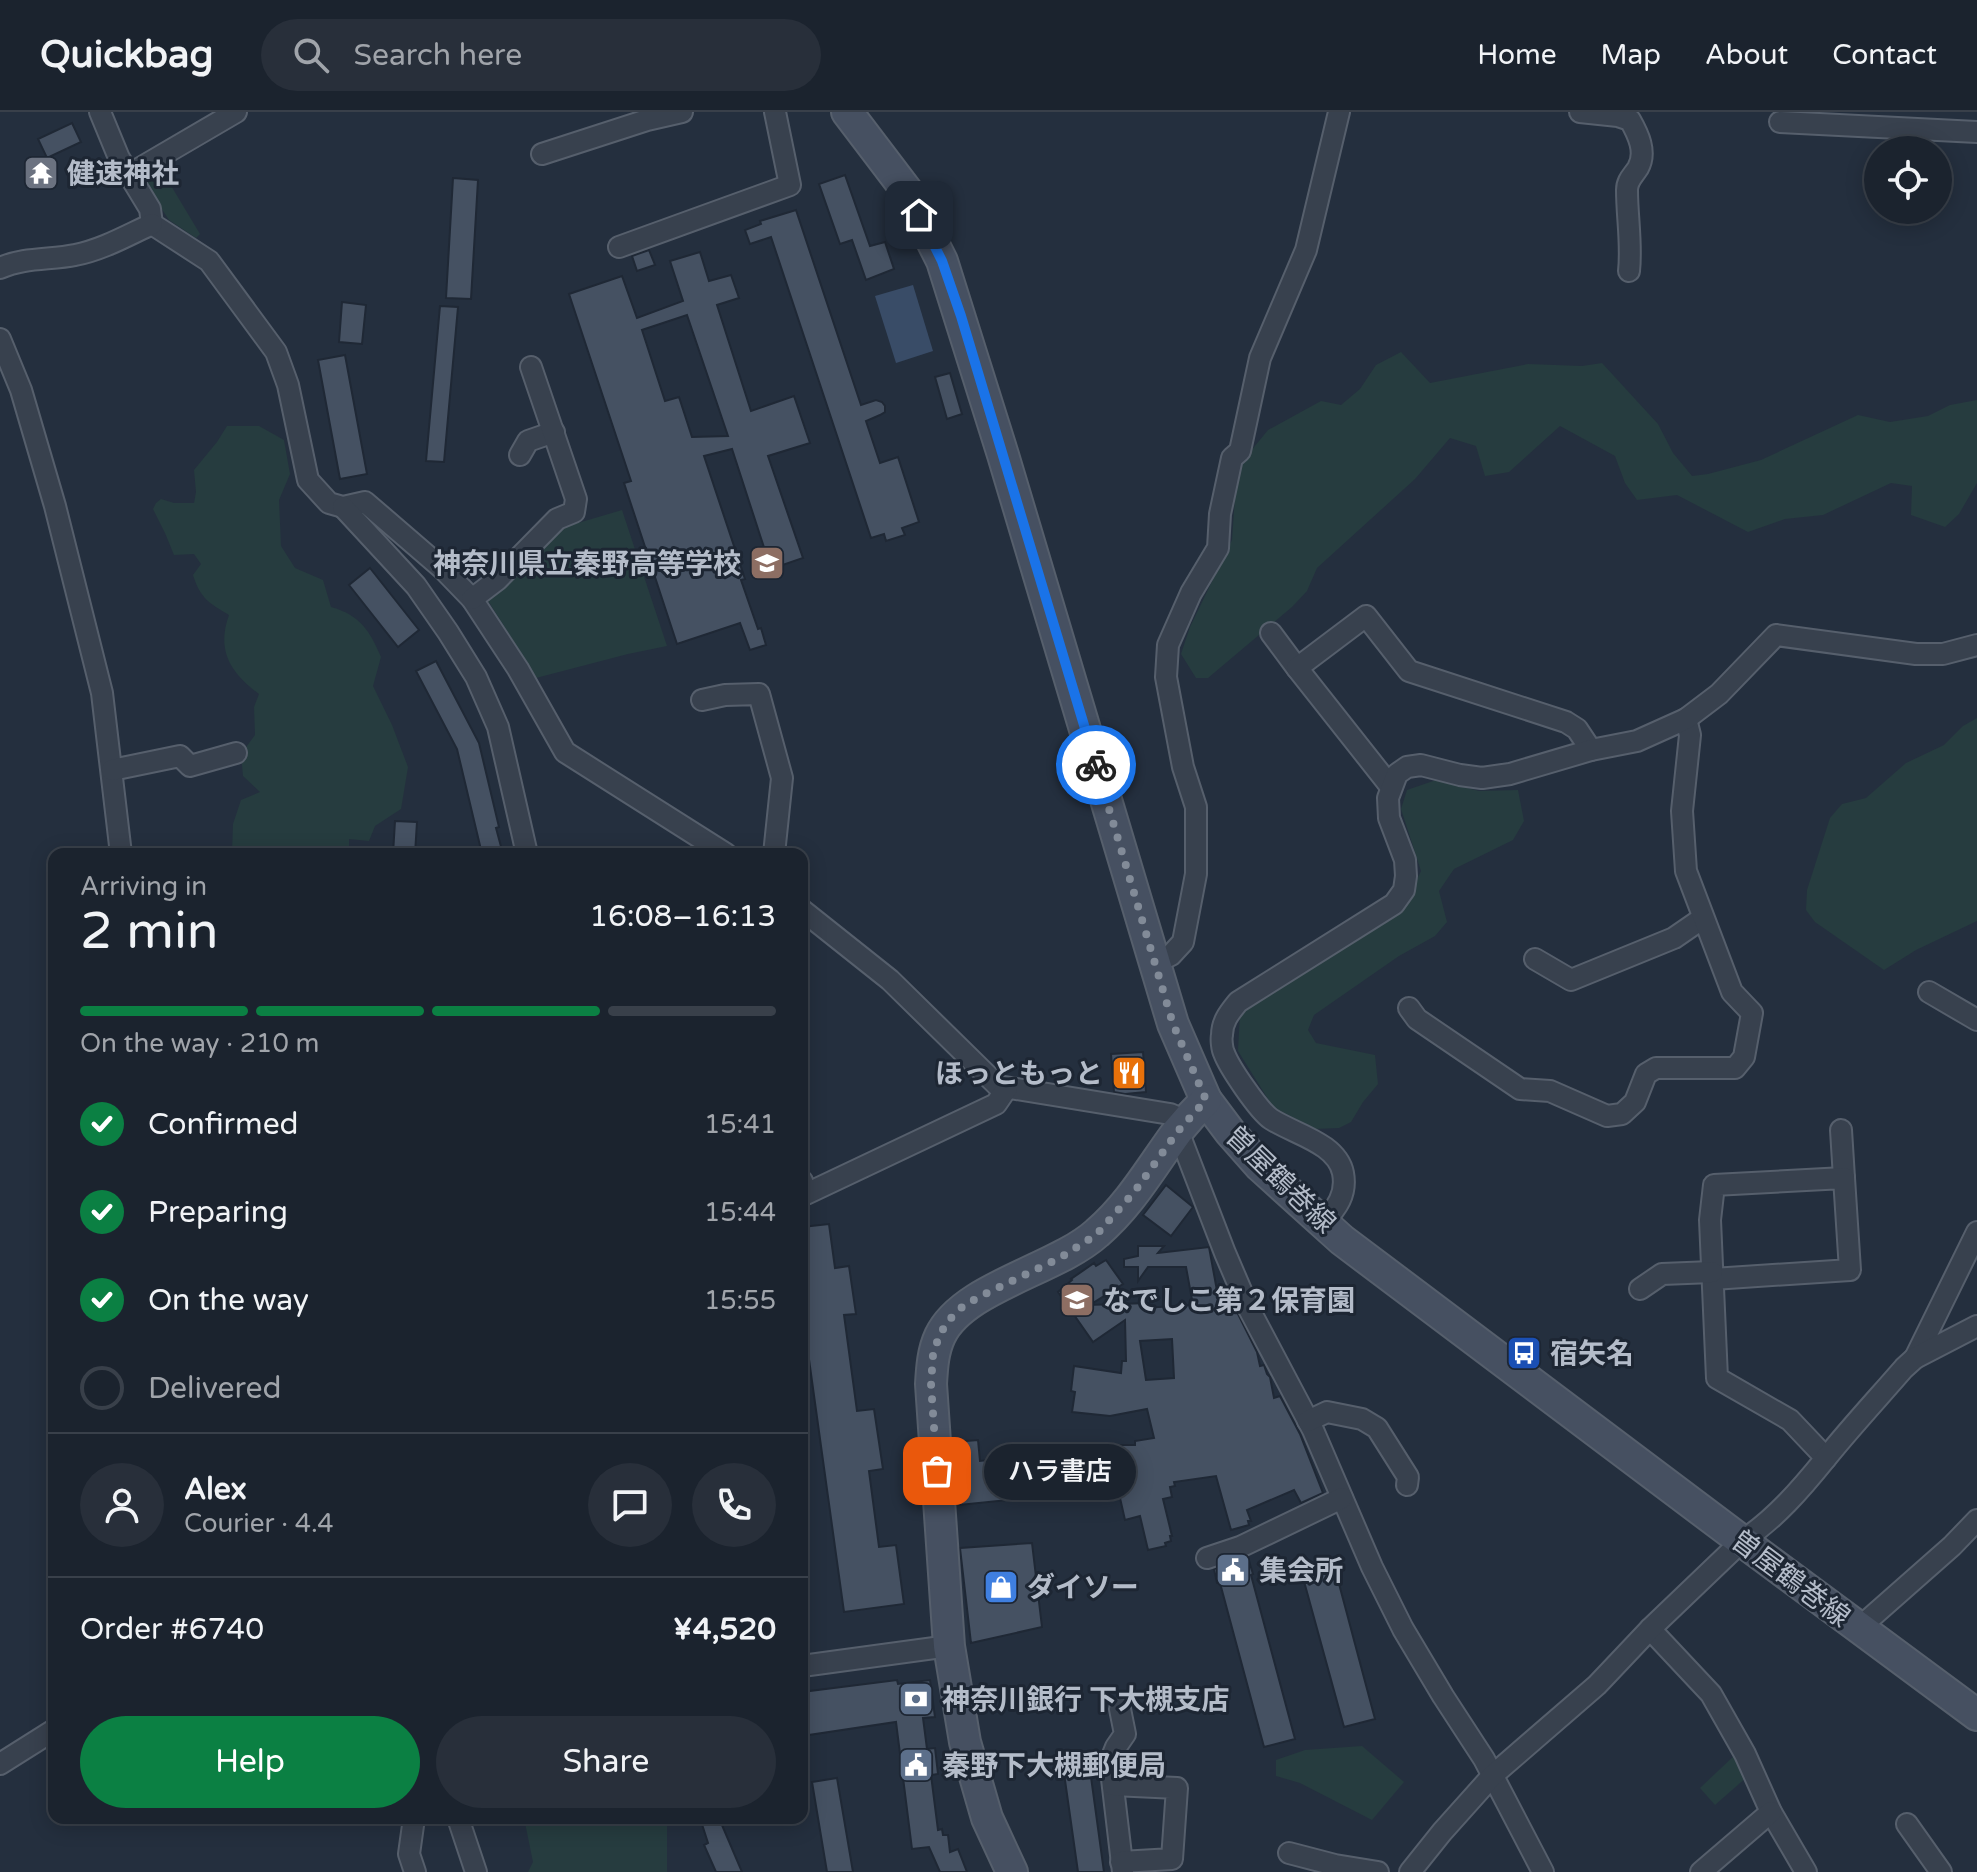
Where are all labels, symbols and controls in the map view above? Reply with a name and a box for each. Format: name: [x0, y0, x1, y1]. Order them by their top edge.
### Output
search box: [261, 19, 821, 91]
text: Quickbag: [40, 32, 213, 78]
icon: search: [289, 33, 333, 77]
text: Search here: [353, 37, 522, 74]
text: Home: [1477, 38, 1557, 72]
text: Map: [1601, 38, 1661, 72]
text: About: [1705, 38, 1788, 72]
text: Contact: [1832, 38, 1937, 72]
map controls: [1864, 136, 1952, 224]
button: locate: [1864, 136, 1952, 224]
temple icon: 健速神社: [22, 154, 60, 192]
place label: 健速神社: [67, 157, 179, 191]
pin: [885, 181, 953, 249]
icon: home: [897, 193, 941, 237]
school or university icon: 神奈川県立秦野高等学校: [748, 544, 786, 582]
place label: 神奈川県立秦野高等学校: [433, 547, 741, 581]
courier: [1056, 725, 1136, 805]
icon: bike: [1074, 743, 1118, 787]
text: Arriving in: [80, 871, 207, 902]
text: 16:08–16:13: [589, 898, 776, 935]
text: 2 min: [80, 900, 219, 963]
text: On the way · 210 m: [80, 1028, 319, 1059]
restaurant icon: ほっともっと: [1110, 1054, 1148, 1092]
place label: ほっともっと: [935, 1057, 1103, 1091]
icon: check: [80, 1102, 124, 1146]
text: Confirmed: [148, 1106, 299, 1143]
text: 15:41: [704, 1109, 776, 1140]
street label: 曽屋鶴巻線: [1218, 1119, 1342, 1241]
icon: check: [80, 1190, 124, 1234]
text: Preparing: [148, 1194, 288, 1231]
text: 15:44: [704, 1197, 776, 1228]
icon: check: [80, 1278, 124, 1322]
school or university icon: なでしこ第２保育園: [1058, 1281, 1096, 1319]
text: On the way: [148, 1282, 309, 1319]
place label: なでしこ第２保育園: [1103, 1284, 1355, 1318]
text: 15:55: [704, 1285, 776, 1316]
bus stop icon: 宿矢名: [1505, 1334, 1543, 1372]
place label: 宿矢名: [1550, 1337, 1634, 1371]
text: Delivered: [148, 1370, 282, 1407]
pin: [903, 1437, 971, 1505]
callout: ハラ書店: [985, 1443, 1137, 1499]
icon: bag: [915, 1449, 959, 1493]
text: ハラ書店: [1008, 1456, 1112, 1487]
button: person: [80, 1463, 164, 1547]
button: chat: [588, 1463, 672, 1547]
button: phone: [692, 1463, 776, 1547]
text: Alex: [184, 1471, 247, 1508]
text: Courier · 4.4: [184, 1508, 334, 1539]
street label: 曽屋鶴巻線: [1724, 1523, 1857, 1635]
public building icon: 集会所: [1214, 1551, 1252, 1589]
place label: 集会所: [1259, 1554, 1343, 1588]
shop icon: ダイソー: [982, 1568, 1020, 1606]
place label: ダイソー: [1027, 1571, 1139, 1605]
text: Order #6740: [80, 1611, 264, 1648]
text: ¥4,520: [673, 1611, 776, 1648]
bank icon: 神奈川銀行 下大槻支店: [897, 1680, 935, 1718]
place label: 神奈川銀行 下大槻支店: [942, 1683, 1229, 1717]
button: Help: [80, 1716, 420, 1808]
button: Share: [436, 1716, 776, 1808]
public building icon: 秦野下大槻郵便局: [897, 1746, 935, 1784]
place label: 秦野下大槻郵便局: [942, 1749, 1166, 1783]

